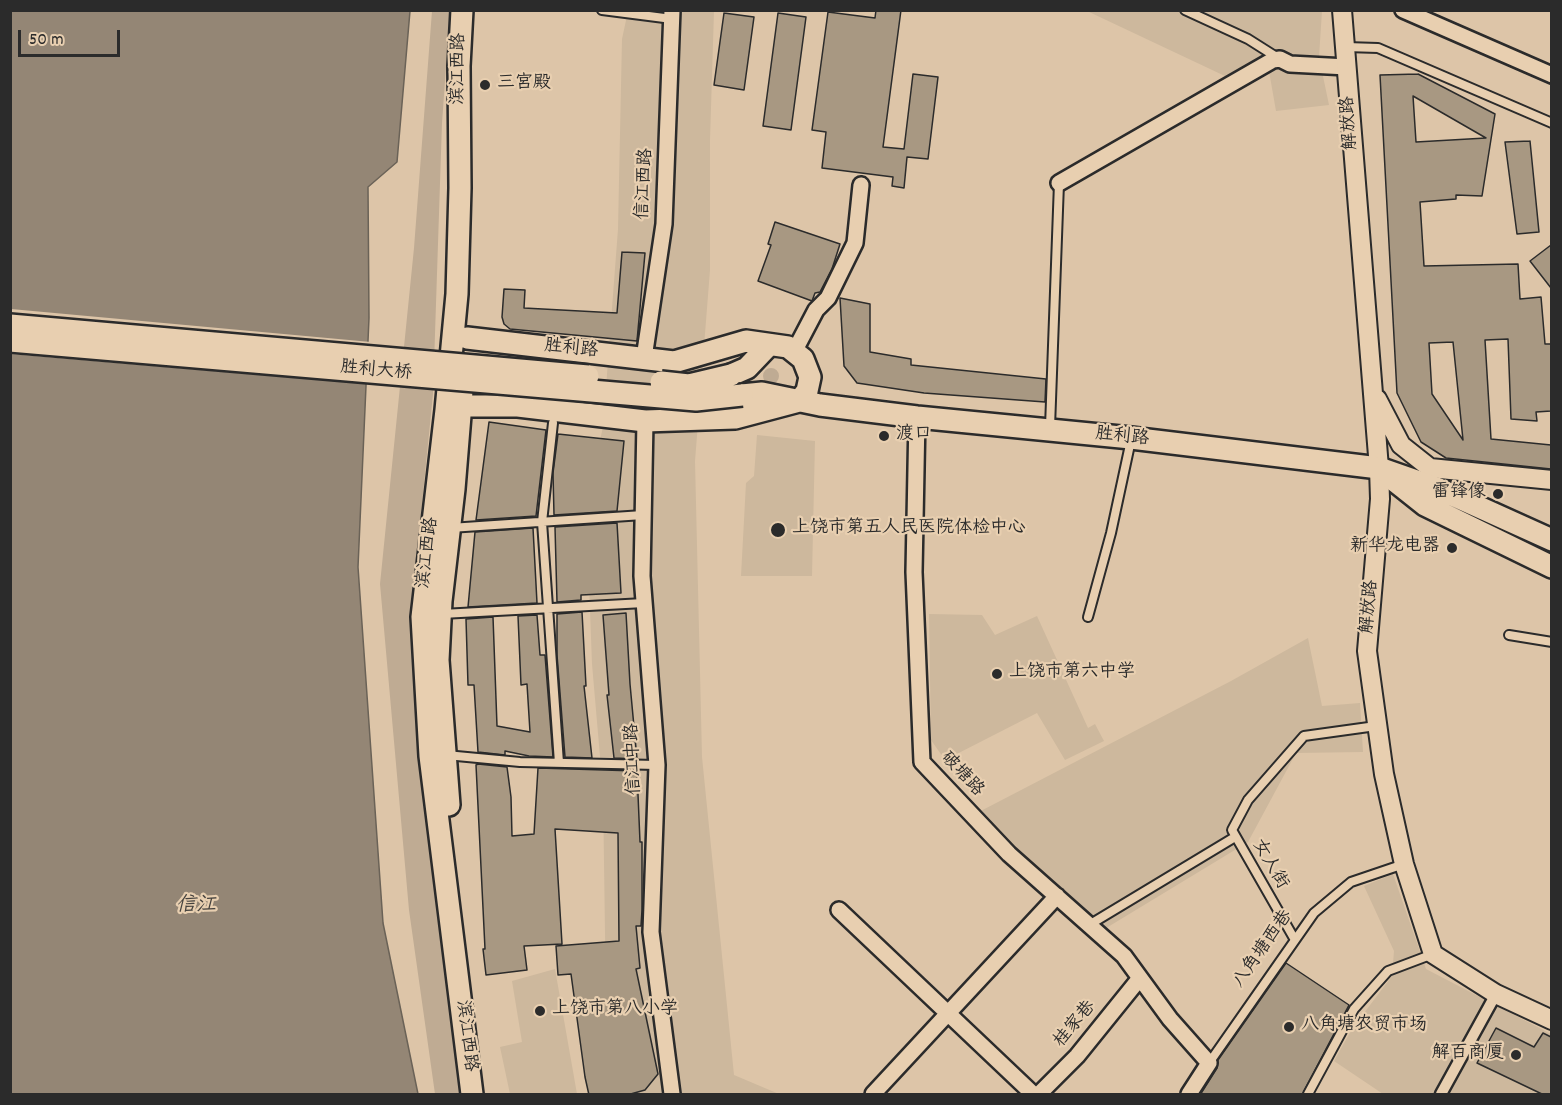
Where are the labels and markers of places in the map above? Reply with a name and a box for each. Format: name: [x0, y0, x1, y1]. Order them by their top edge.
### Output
place label: 三宫殿: [497, 74, 551, 96]
marker: 三宫殿: [478, 78, 492, 92]
place label: 渡口: [896, 425, 932, 447]
marker: 渡口: [877, 429, 891, 443]
place label: 雷锋像: [1432, 483, 1486, 505]
marker: 雷锋像: [1491, 487, 1505, 501]
place label: 上饶市第五人民医院体检中心: [792, 519, 1026, 541]
marker: 上饶市第五人民医院体检中心: [769, 521, 787, 539]
place label: 新华龙电器: [1350, 537, 1440, 559]
marker: 新华龙电器: [1445, 541, 1459, 555]
place label: 上饶市第六中学: [1009, 663, 1135, 685]
marker: 上饶市第六中学: [990, 667, 1004, 681]
place label: 上饶市第八小学: [552, 1000, 678, 1022]
marker: 上饶市第八小学: [533, 1004, 547, 1018]
place label: 八角塘农贸市场: [1301, 1016, 1427, 1038]
marker: 八角塘农贸市场: [1282, 1020, 1296, 1034]
place label: 解百商厦: [1432, 1044, 1504, 1066]
marker: 解百商厦: [1509, 1048, 1523, 1062]

